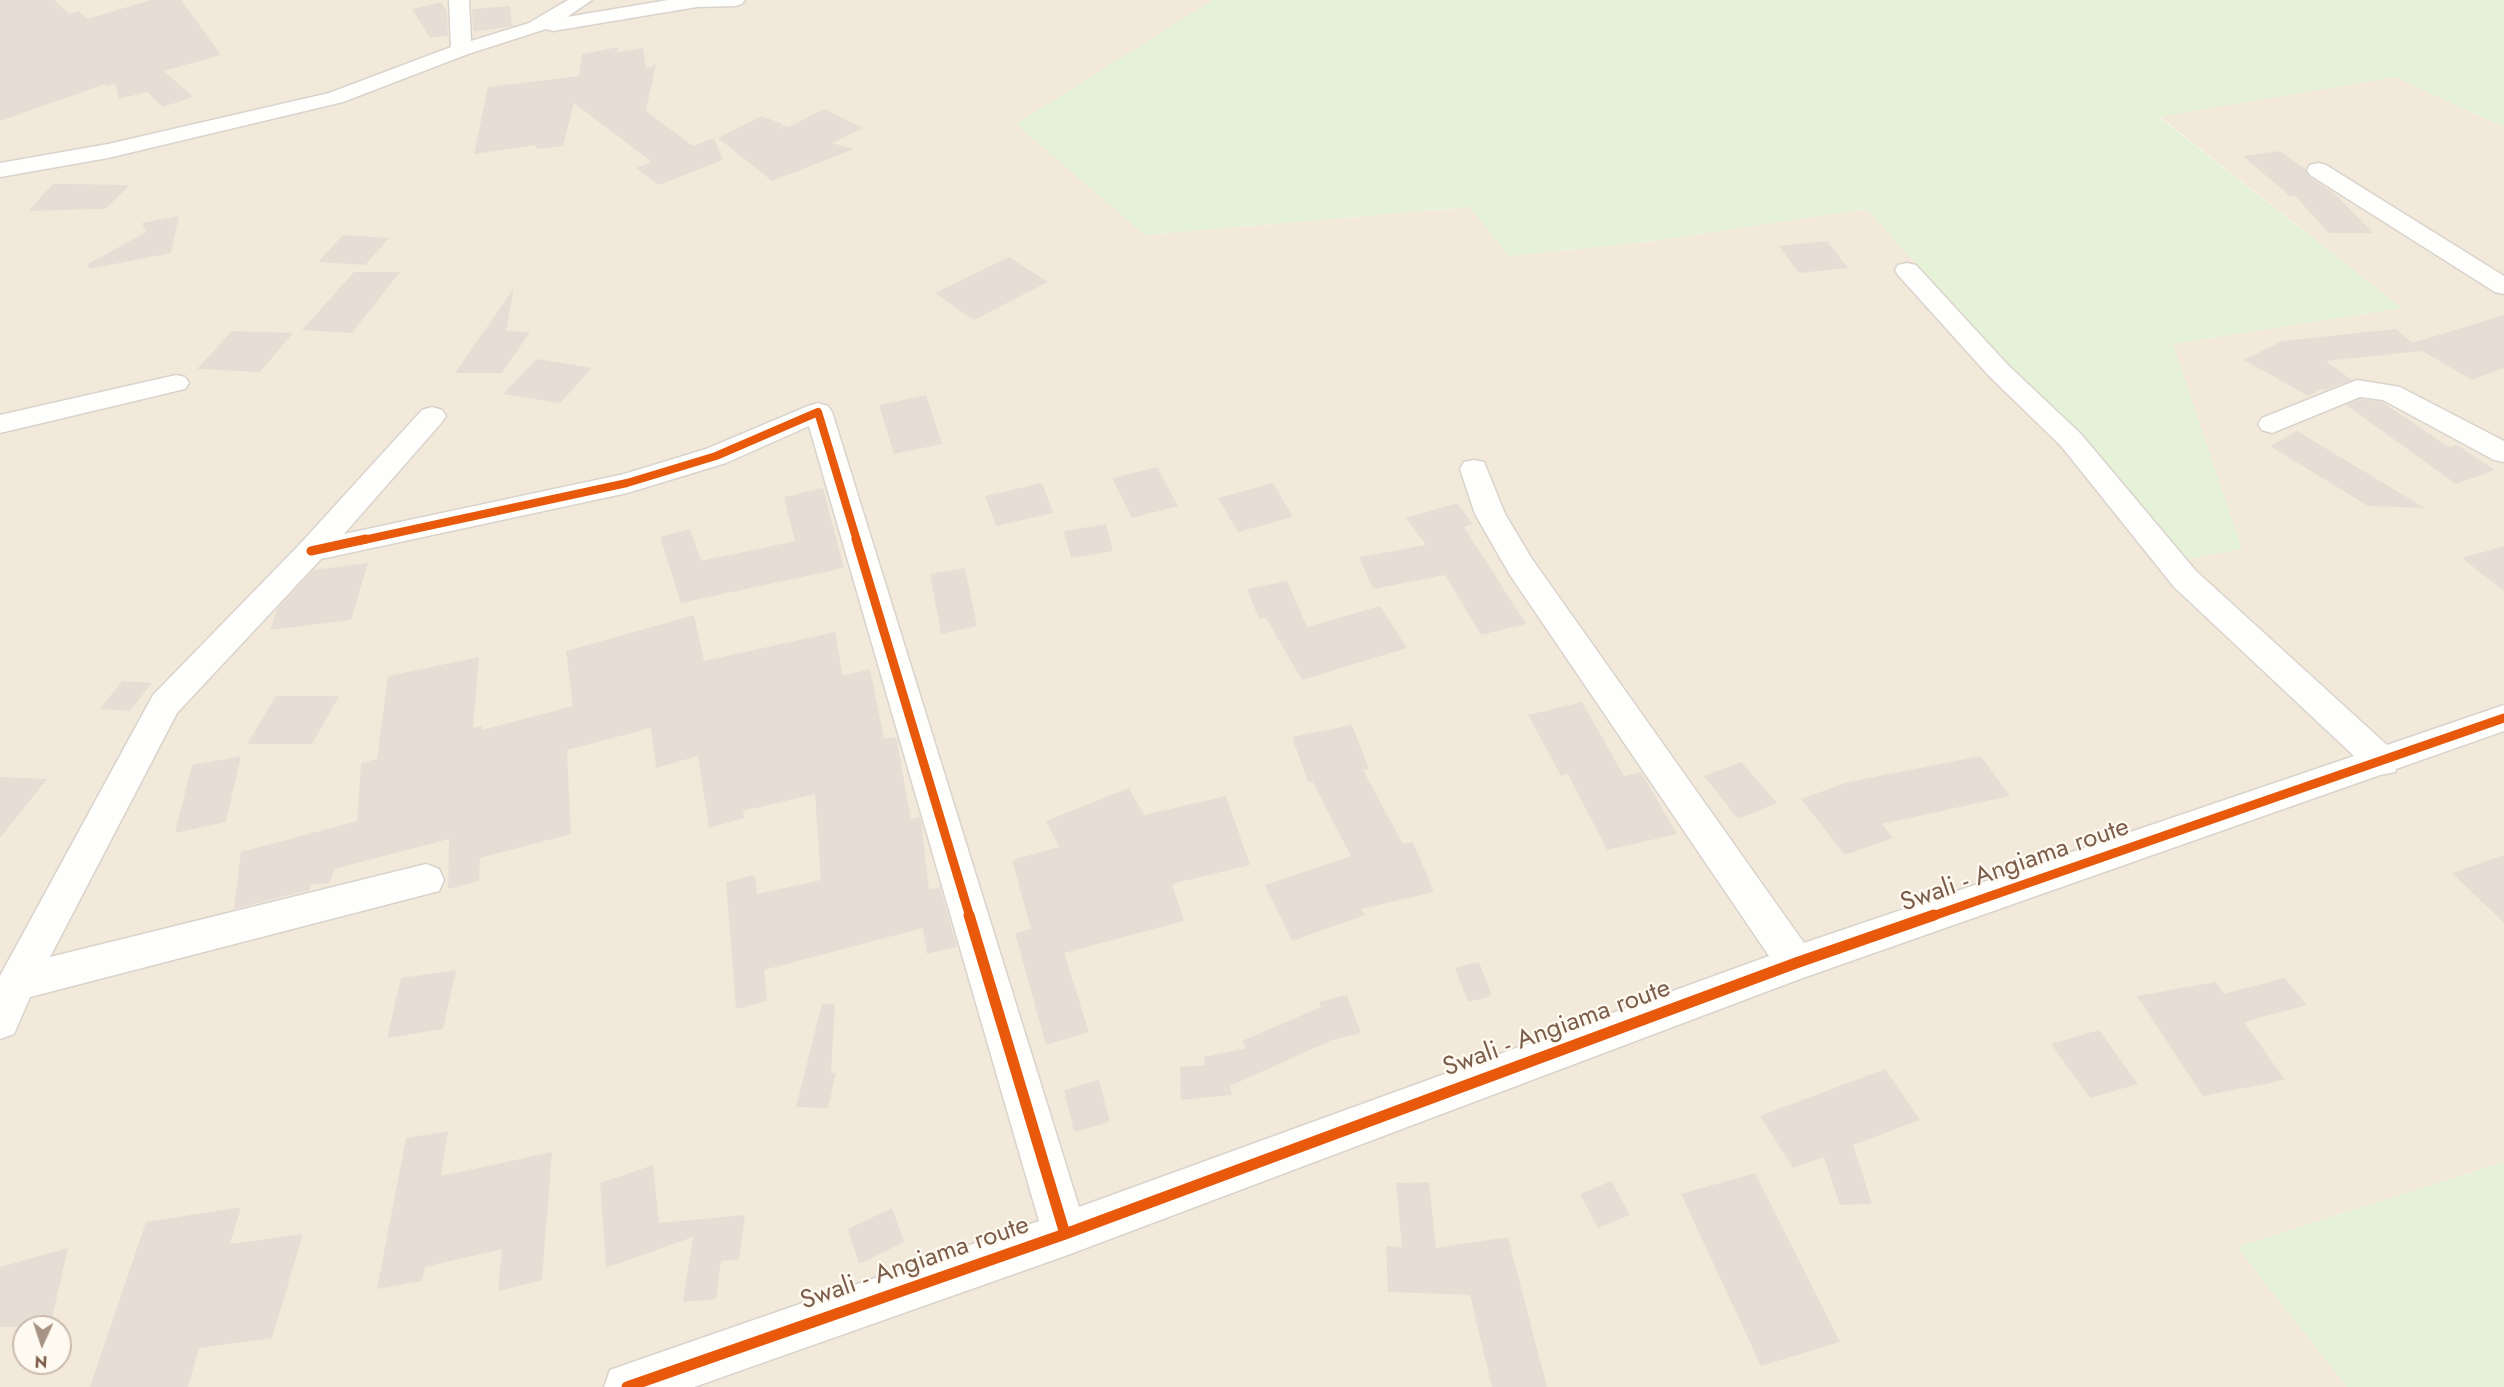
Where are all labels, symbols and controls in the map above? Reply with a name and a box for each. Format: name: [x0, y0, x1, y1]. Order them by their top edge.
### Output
street label: Swali - Angiama route: [1897, 812, 2133, 920]
street label: Swali - Angiama route: [1439, 973, 1675, 1085]
street label: Swali - Angiama route: [797, 1210, 1033, 1318]
north arrow: [12, 1315, 72, 1375]
text: N: [34, 1350, 48, 1373]

